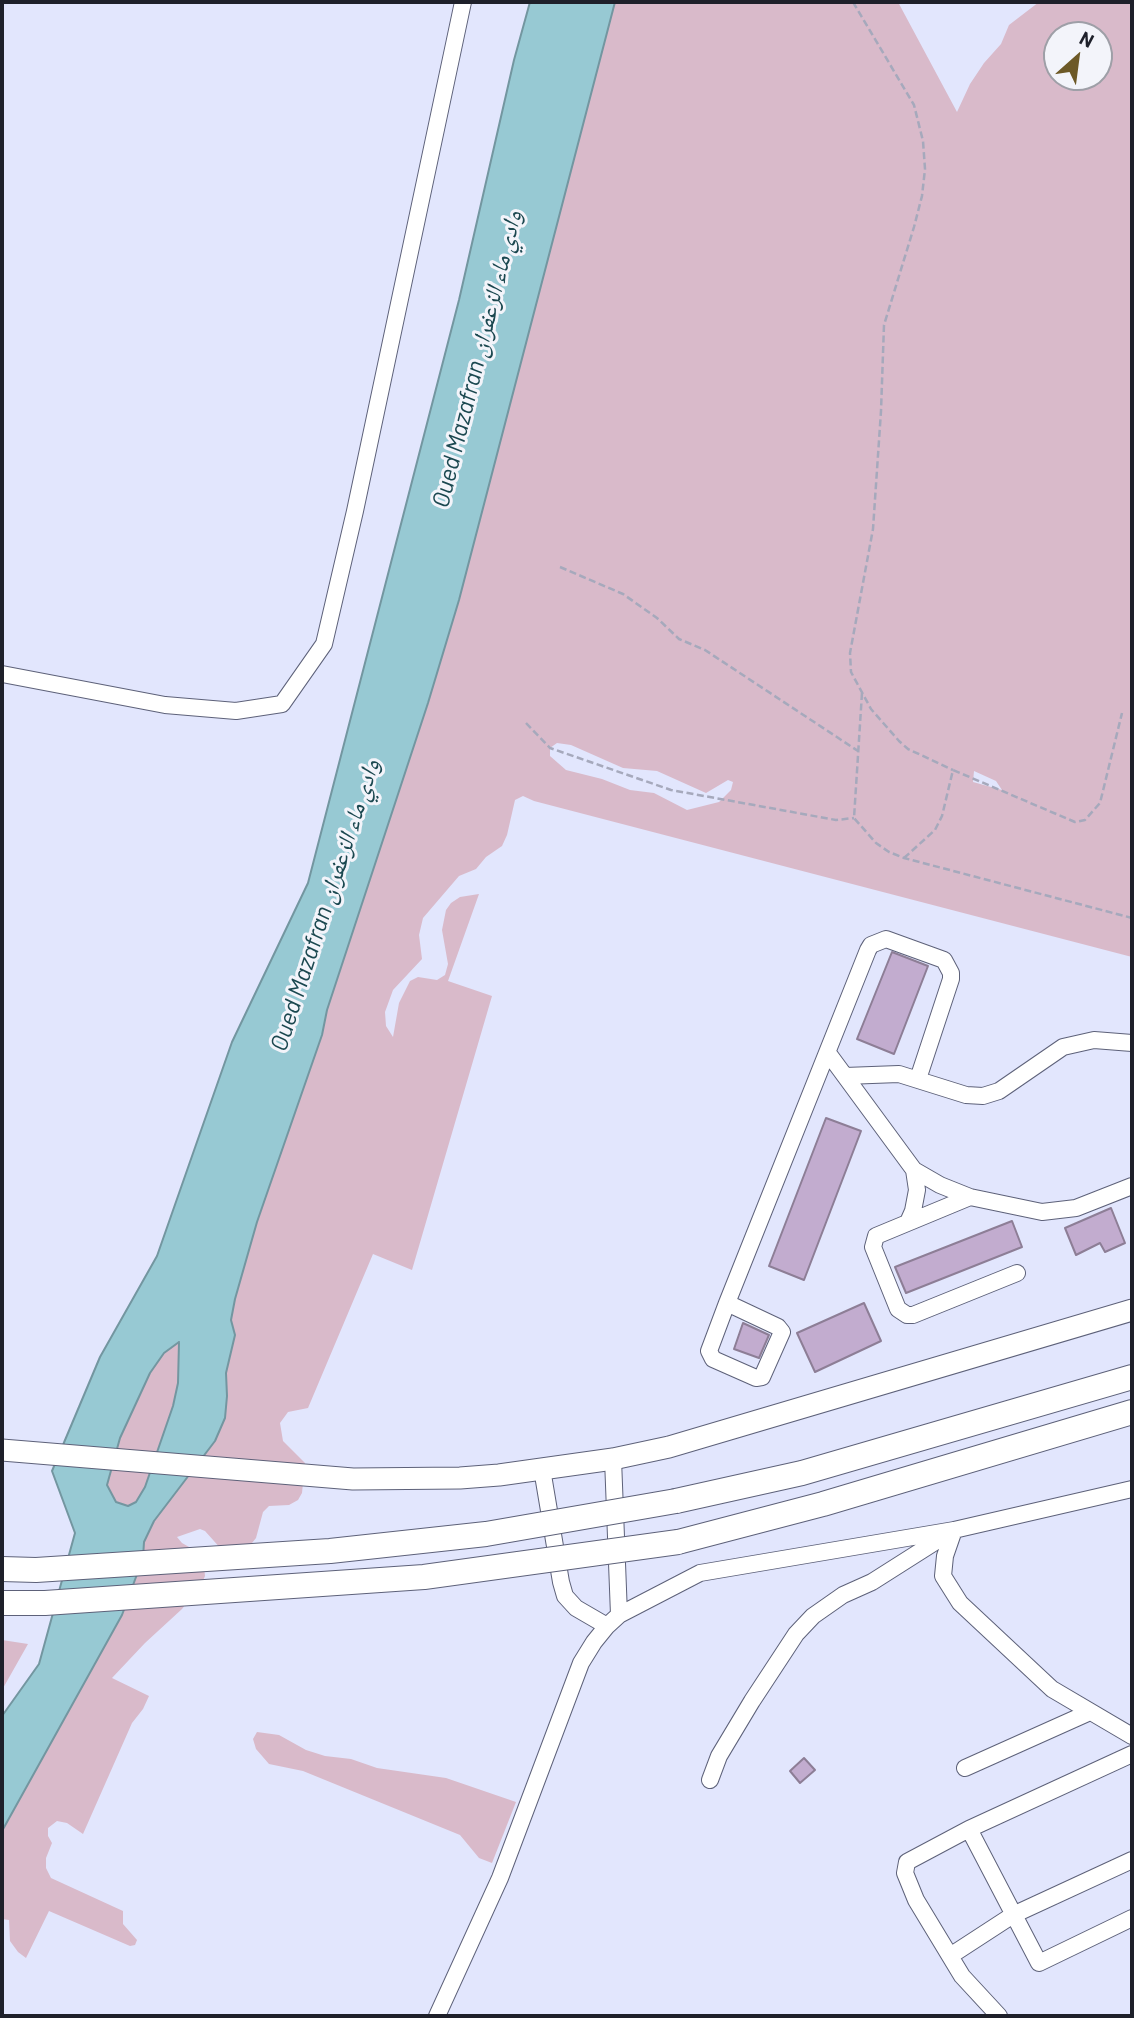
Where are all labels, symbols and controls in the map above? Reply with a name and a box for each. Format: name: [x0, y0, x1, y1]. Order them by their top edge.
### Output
north arrow: [1043, 21, 1113, 91]
text: N: [1076, 26, 1098, 52]
water label: Oued Mazafran وادي ماء الزعفران: [426, 207, 528, 511]
water label: Oued Mazafran وادي ماء الزعفران: [264, 755, 386, 1055]

